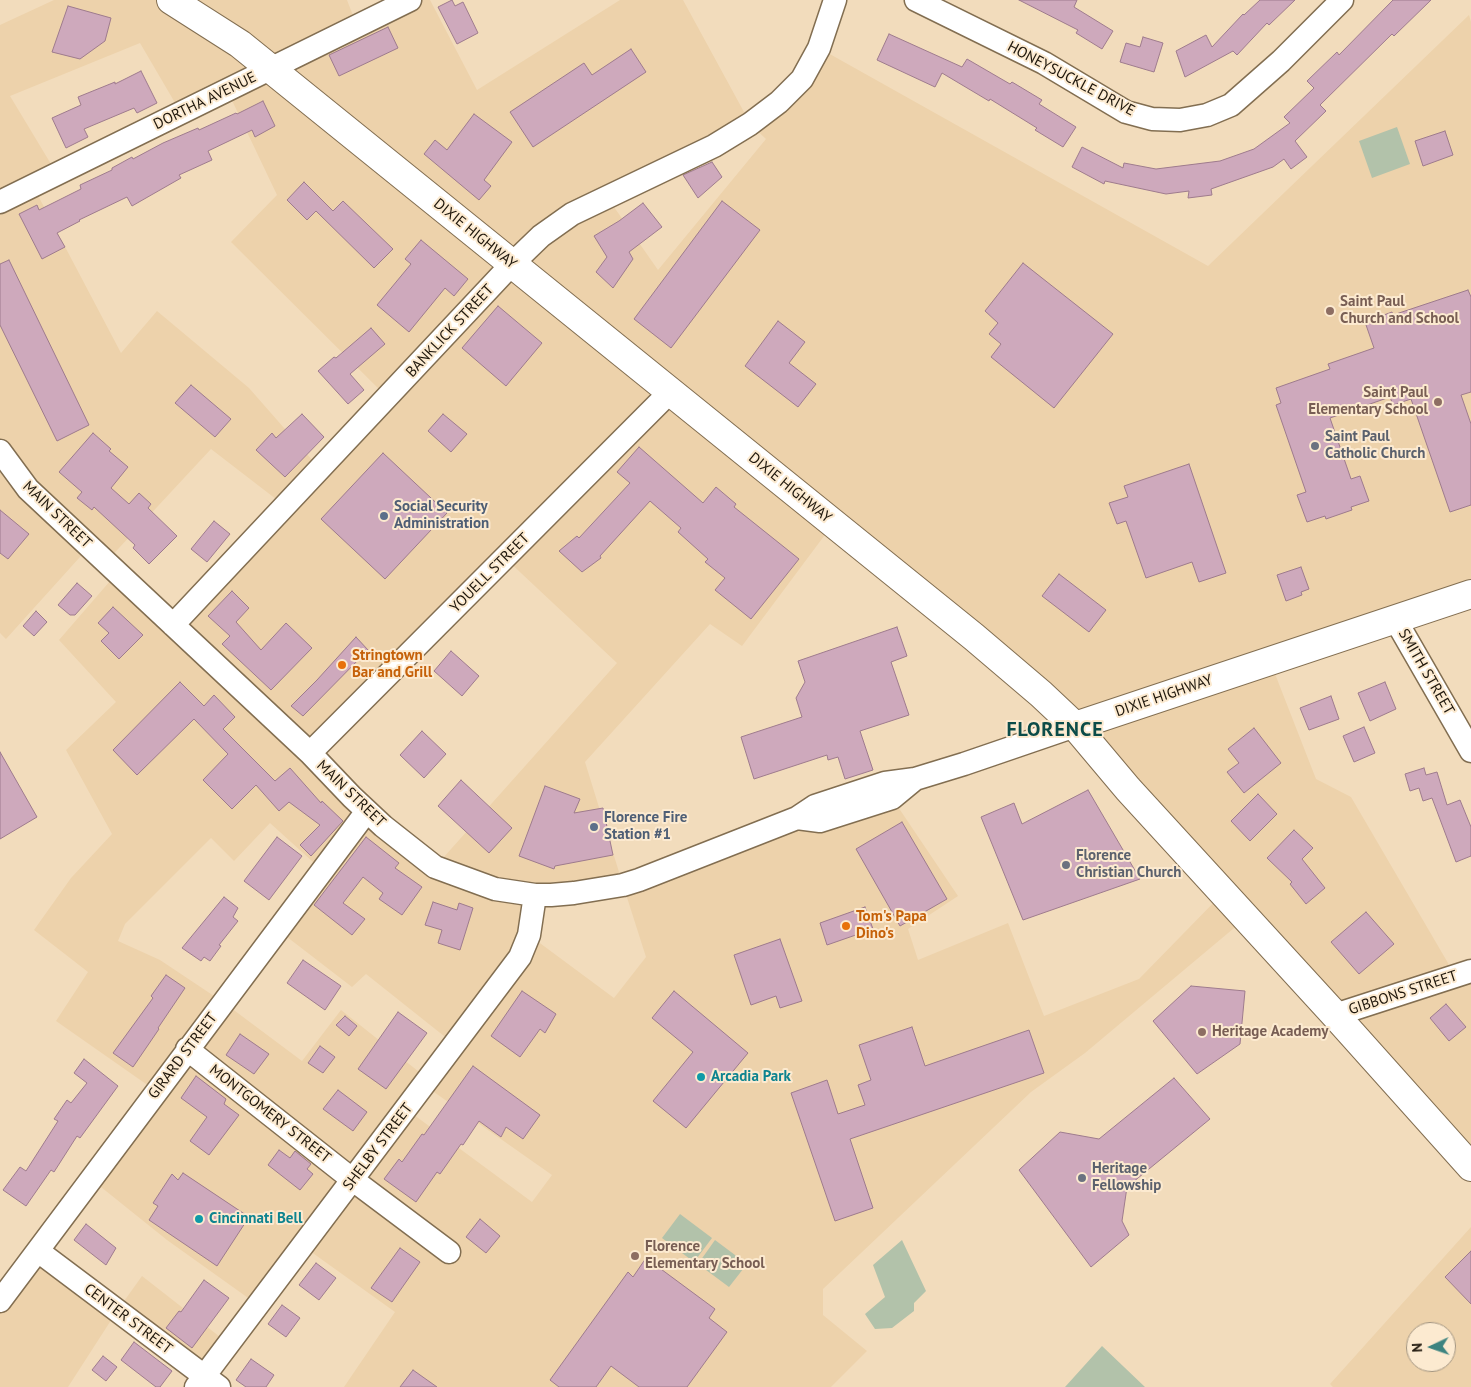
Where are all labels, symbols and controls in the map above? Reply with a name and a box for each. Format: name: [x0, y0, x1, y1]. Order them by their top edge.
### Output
street label: HONEYSUCKLE DRIVE: [1004, 38, 1138, 120]
street label: DORTHA AVENUE: [151, 68, 259, 134]
street label: DIXIE HIGHWAY: [430, 195, 520, 273]
street label: BANKLICK STREET: [402, 281, 498, 381]
place label: Saint Paul Church and School: [1340, 293, 1459, 328]
marker: Saint Paul Church and School: [1324, 305, 1336, 317]
place label: Saint Paul Elementary School: [1308, 384, 1428, 419]
marker: Saint Paul Elementary School: [1432, 396, 1444, 408]
place label: Saint Paul Catholic Church: [1325, 428, 1425, 463]
marker: Saint Paul Catholic Church: [1309, 440, 1321, 452]
street label: DIXIE HIGHWAY: [745, 449, 835, 527]
street label: MAIN STREET: [19, 478, 95, 552]
place label: Social Security Administration: [394, 498, 489, 533]
marker: Social Security Administration: [378, 510, 390, 522]
street label: YOUELL STREET: [447, 530, 533, 616]
street label: SMITH STREET: [1394, 626, 1458, 718]
place label: Stringtown Bar and Grill: [352, 647, 432, 682]
marker: Stringtown Bar and Grill: [336, 659, 348, 671]
street label: DIXIE HIGHWAY: [1113, 671, 1215, 721]
district label: FLORENCE: [1005, 718, 1105, 742]
street label: MAIN STREET: [313, 757, 389, 831]
place label: Florence Fire Station #1: [604, 809, 687, 844]
marker: Florence Fire Station #1: [588, 821, 600, 833]
place label: Florence Christian Church: [1076, 847, 1181, 882]
marker: Florence Christian Church: [1060, 859, 1072, 871]
place label: Tom's Papa Dino's: [856, 908, 927, 943]
marker: Tom's Papa Dino's: [840, 920, 852, 932]
street label: GIBBONS STREET: [1346, 967, 1460, 1019]
street label: GIRARD STREET: [145, 1009, 221, 1103]
place label: Heritage Academy: [1212, 1023, 1328, 1041]
marker: Heritage Academy: [1196, 1026, 1208, 1038]
street label: MONTGOMERY STREET: [206, 1061, 334, 1167]
place label: Arcadia Park: [711, 1068, 791, 1086]
marker: Arcadia Park: [695, 1071, 707, 1083]
street label: SHELBY STREET: [339, 1100, 417, 1194]
place label: Heritage Fellowship: [1092, 1160, 1161, 1195]
marker: Heritage Fellowship: [1076, 1172, 1088, 1184]
place label: Cincinnati Bell: [209, 1210, 302, 1228]
marker: Cincinnati Bell: [193, 1213, 205, 1225]
place label: Florence Elementary School: [645, 1238, 765, 1273]
marker: Florence Elementary School: [629, 1250, 641, 1262]
street label: CENTER STREET: [80, 1280, 176, 1358]
north arrow: [1406, 1322, 1456, 1372]
text: N: [1408, 1343, 1426, 1353]

